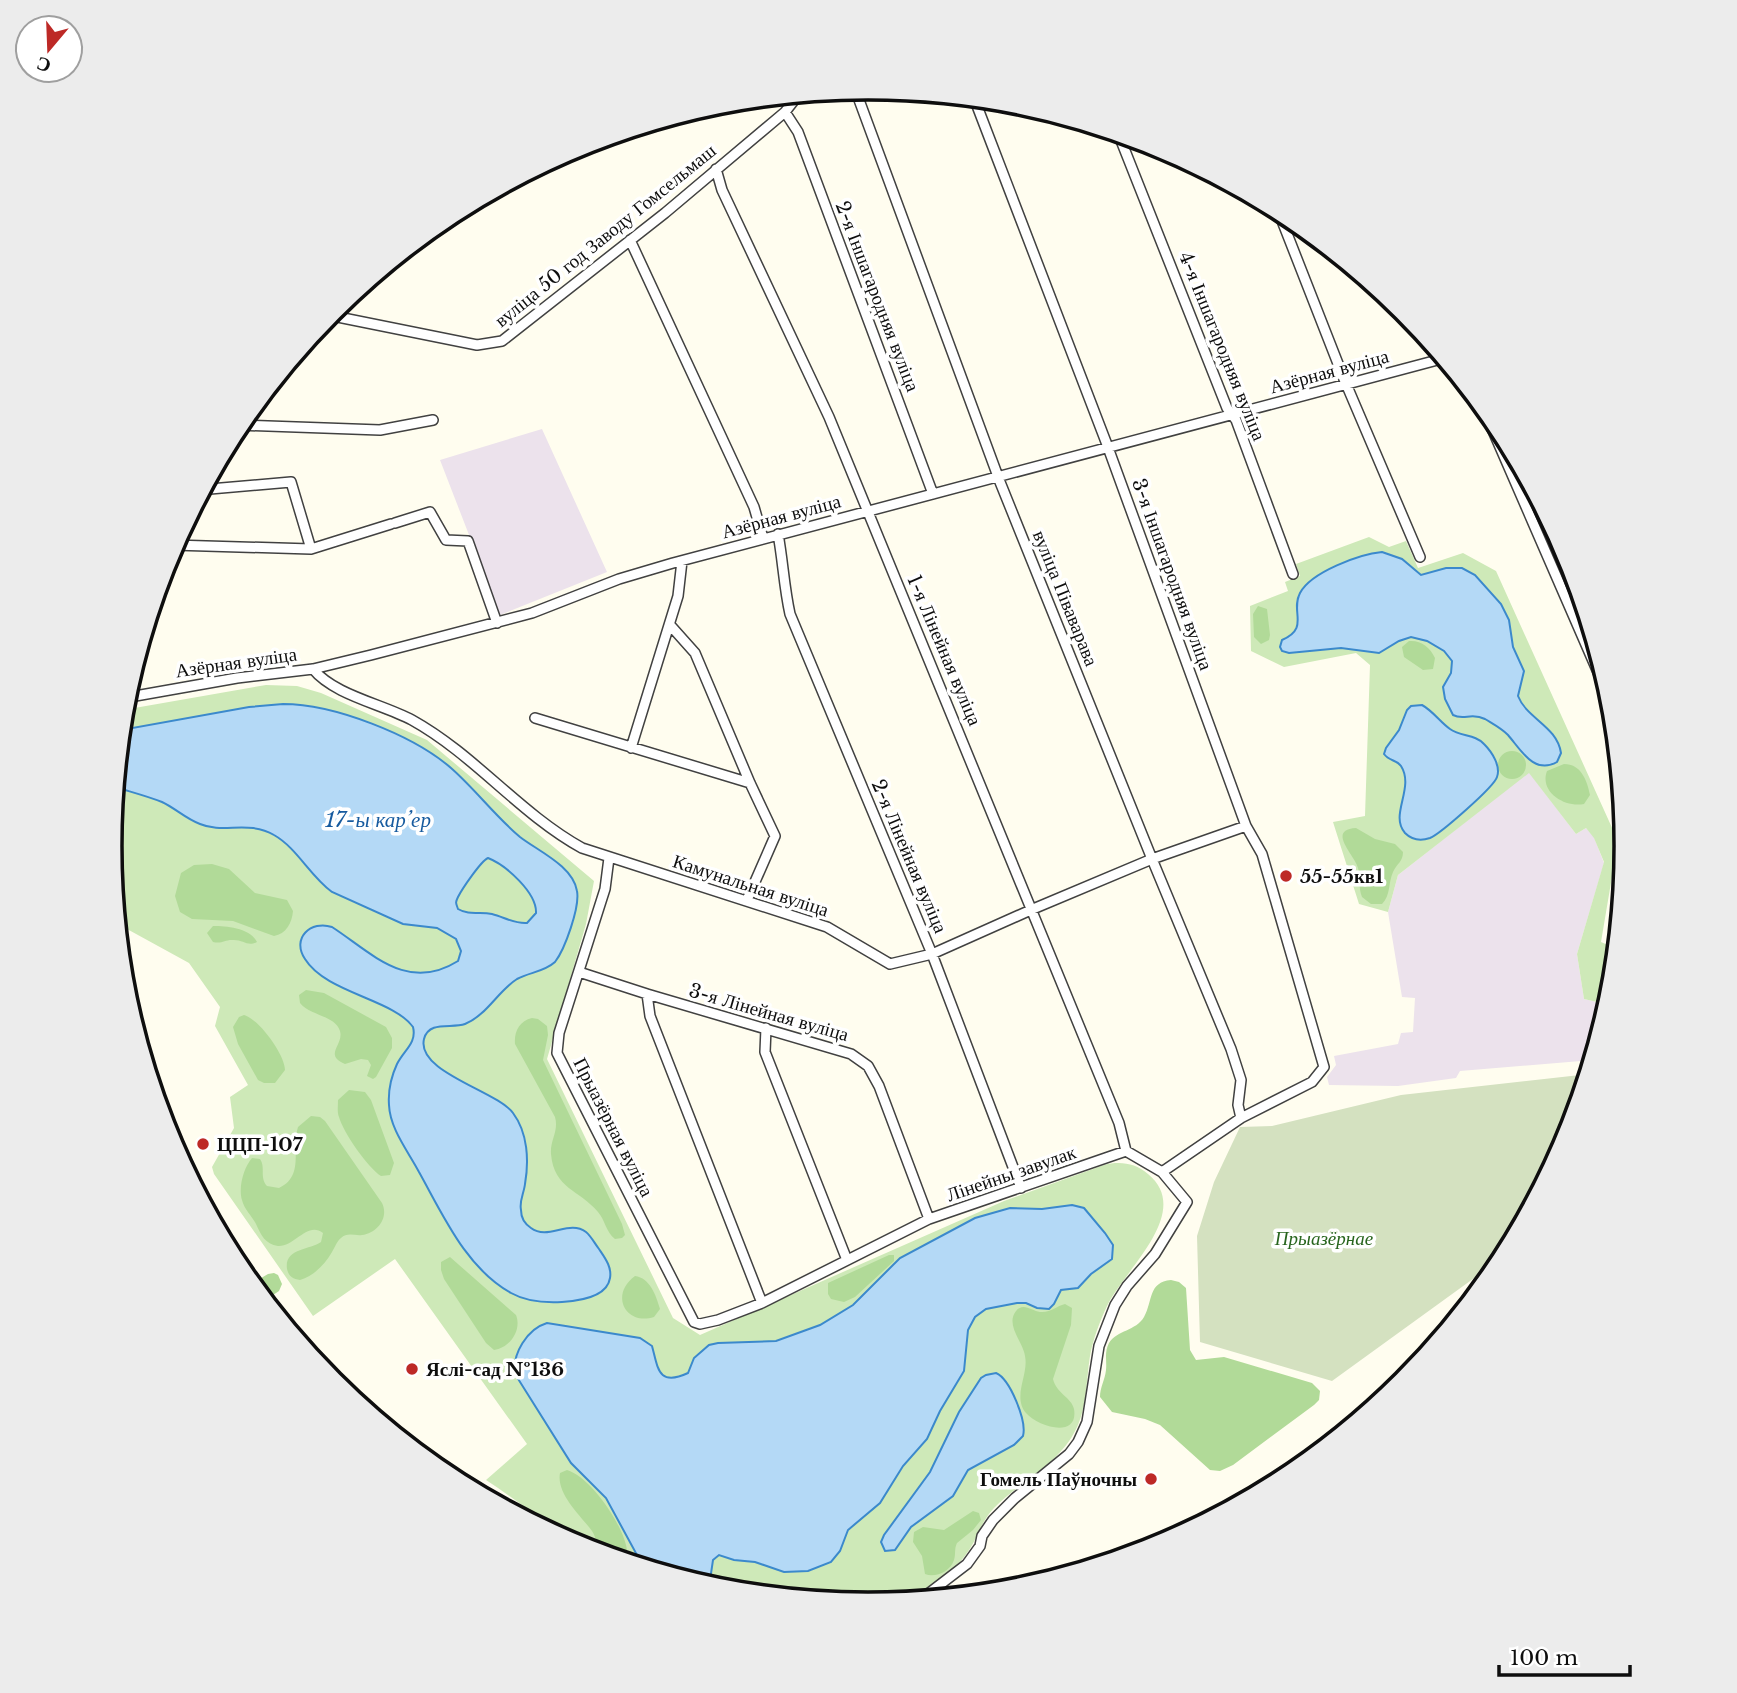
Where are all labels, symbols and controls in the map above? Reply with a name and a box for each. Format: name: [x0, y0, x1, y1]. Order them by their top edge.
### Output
north arrow: [14, 14, 84, 84]
text: С: [33, 51, 54, 78]
street label: вуліца 50 год Заводу Гомсельмаш: [490, 139, 721, 332]
street label: 2-я Іншагародняя вуліца: [831, 198, 925, 395]
street label: 4-я Іншагародняя вуліца: [1174, 248, 1271, 444]
street label: Азёрная вуліца: [1267, 344, 1392, 398]
street label: 3-я Іншагародняя вуліца: [1127, 475, 1218, 674]
street label: Азёрная вуліца: [719, 489, 844, 543]
street label: вуліца Піваварава: [1028, 527, 1103, 670]
street label: 1-я Лінейная вуліца: [902, 571, 987, 730]
street label: Азёрная вуліца: [174, 643, 299, 682]
street label: 2-я Лінейная вуліца: [867, 776, 953, 937]
water label: 17-ы кар’ер: [324, 807, 431, 833]
street label: Камунальная вуліца: [670, 849, 832, 922]
place label: 55-55кв1: [1300, 865, 1383, 888]
marker: 55-55кв1: [1278, 868, 1294, 884]
street label: 3-я Лінейная вуліца: [686, 979, 852, 1046]
street label: Прыазёрная вуліца: [569, 1054, 659, 1201]
place label: ЦЦП-107: [217, 1133, 304, 1156]
marker: ЦЦП-107: [195, 1136, 211, 1152]
street label: Лінейны завулак: [943, 1140, 1080, 1206]
park label: Прыазёрнае: [1274, 1227, 1373, 1250]
place label: Яслі-сад №136: [426, 1358, 564, 1381]
marker: Яслі-сад №136: [404, 1361, 420, 1377]
place label: Гомель Паўночны: [980, 1468, 1137, 1491]
marker: Гомель Паўночны: [1143, 1471, 1159, 1487]
scale bar: [1499, 1634, 1630, 1678]
text: 100 m: [1510, 1645, 1578, 1671]

